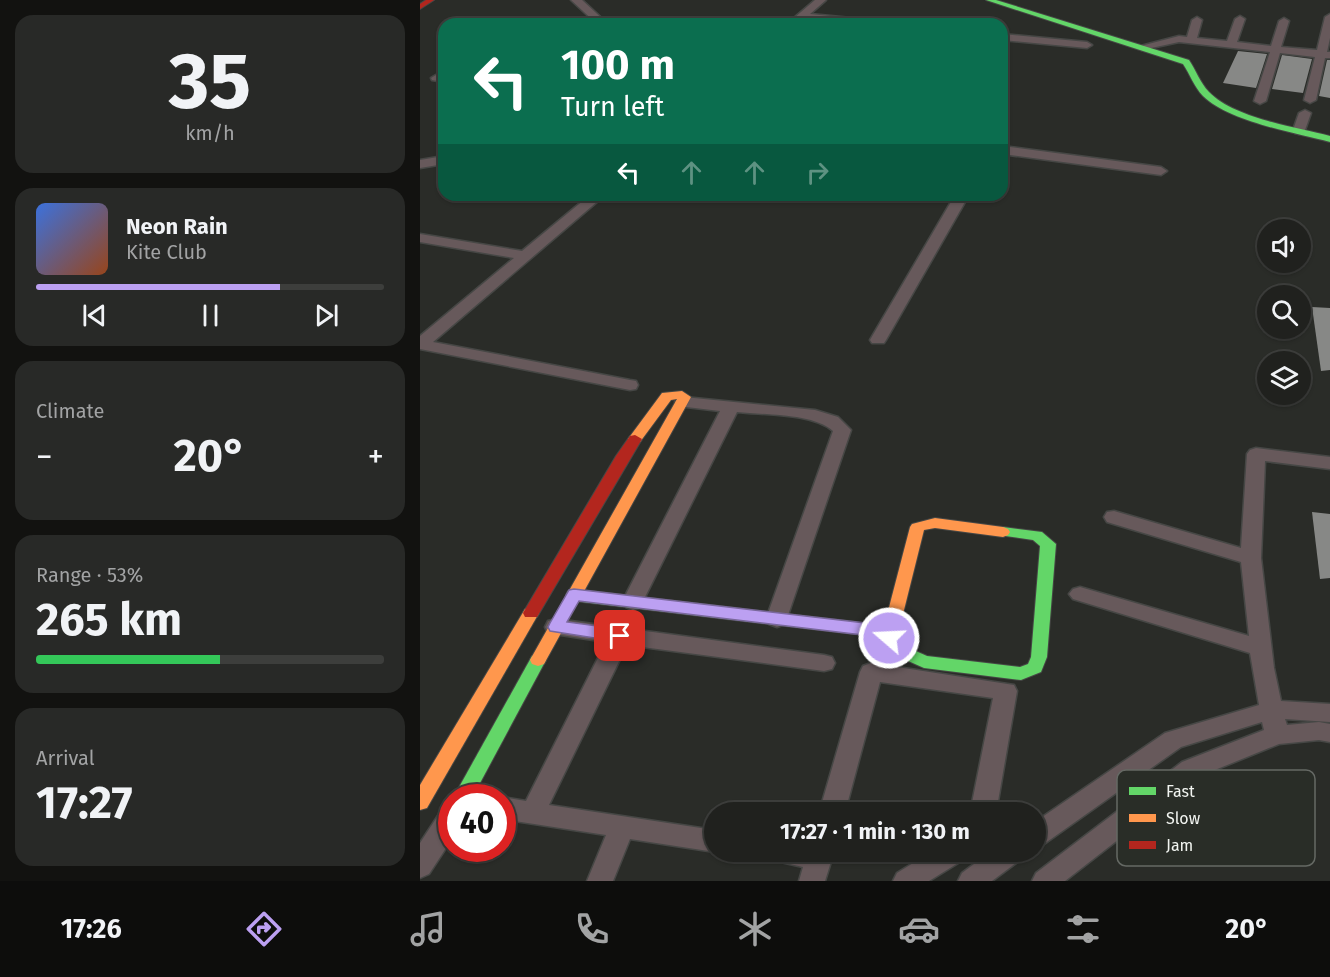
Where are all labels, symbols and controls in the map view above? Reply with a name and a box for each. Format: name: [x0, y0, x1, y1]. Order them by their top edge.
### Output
text: 35: [169, 35, 251, 129]
text: 100 m: [561, 40, 675, 90]
icon: left: [462, 42, 540, 120]
text: Turn left: [561, 91, 664, 123]
text: km/h: [185, 121, 235, 145]
icon: left: [612, 156, 645, 189]
icon: ahead: [675, 156, 708, 189]
icon: ahead: [738, 156, 771, 189]
icon: right: [801, 156, 834, 189]
text: Neon Rain: [126, 213, 228, 240]
map controls: [1257, 219, 1311, 405]
button: sound: [1257, 219, 1311, 273]
text: Kite Club: [126, 240, 207, 264]
button: search: [1257, 285, 1311, 339]
icon: previous: [78, 299, 111, 332]
icon: pause: [194, 299, 227, 332]
icon: next: [310, 299, 343, 332]
button: layers: [1257, 351, 1311, 405]
text: Climate: [36, 399, 104, 423]
text: 20°: [173, 429, 247, 483]
text: −: [36, 437, 53, 477]
text: +: [368, 437, 384, 477]
text: Range · 53%: [36, 563, 143, 587]
text: 265 km: [36, 593, 182, 647]
position arrow: [857, 606, 921, 670]
pin: [594, 610, 645, 661]
icon: arrive: [603, 619, 636, 652]
text: Arrival: [36, 746, 95, 770]
legend: [1117, 770, 1315, 866]
text: 17:27: [36, 776, 133, 830]
text: Fast: [1166, 782, 1195, 801]
speed limit sign: 40: [438, 784, 516, 862]
text: Slow: [1166, 809, 1201, 828]
text: 17:27 · 1 min · 130 m: [780, 818, 970, 845]
text: Jam: [1166, 836, 1193, 855]
icon: directions: [243, 908, 285, 950]
icon: music: [407, 908, 449, 950]
icon: phone: [571, 908, 613, 950]
icon: climate: [734, 908, 776, 950]
icon: car: [898, 908, 940, 950]
icon: filters: [1062, 908, 1104, 950]
text: 17:26: [61, 913, 122, 945]
text: 20°: [1225, 913, 1269, 945]

